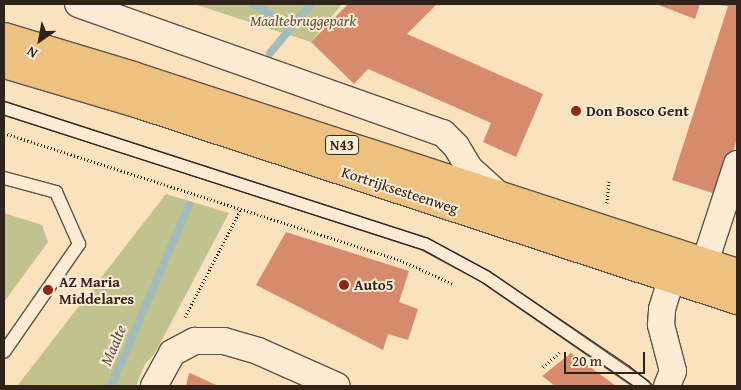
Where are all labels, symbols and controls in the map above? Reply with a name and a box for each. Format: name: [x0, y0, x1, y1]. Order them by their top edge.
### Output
park label: Maaltebruggepark: [250, 12, 356, 30]
north arrow: [15, 15, 65, 65]
text: N: [22, 42, 41, 64]
place label: Don Bosco Gent: [586, 102, 689, 120]
marker: Don Bosco Gent: [570, 105, 582, 117]
road number: N43: [324, 134, 360, 156]
street label: Kortrijksesteenweg: [339, 163, 461, 217]
place label: AZ Maria Middelares: [59, 272, 134, 307]
place label: Auto5: [354, 276, 394, 294]
marker: Auto5: [338, 279, 350, 291]
marker: AZ Maria Middelares: [41, 283, 55, 297]
water label: Maalte: [96, 322, 130, 368]
scale bar: [566, 342, 647, 374]
text: 20 m: [572, 350, 602, 371]

